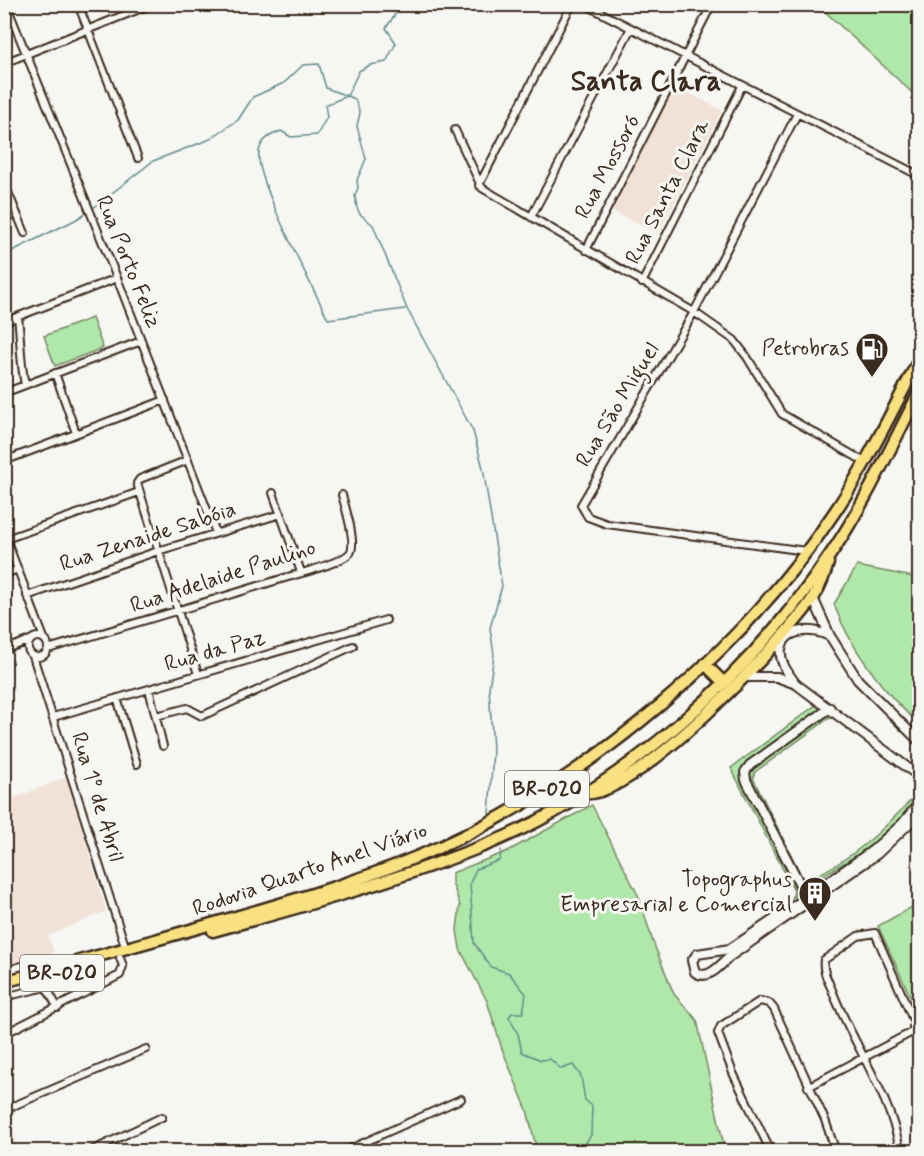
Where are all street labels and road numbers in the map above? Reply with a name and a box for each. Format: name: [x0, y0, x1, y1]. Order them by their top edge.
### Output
street label: Rua Mossoró: [569, 110, 647, 224]
street label: Rua Santa Clara: [620, 114, 717, 269]
street label: Rua Porto Feliz: [89, 192, 167, 333]
street label: Rua São Miguel: [570, 338, 669, 474]
street label: Rua Zenaide Sabóia: [56, 495, 240, 579]
street label: Rua Adelaide Paulino: [127, 534, 319, 620]
street label: Rua da Paz: [161, 623, 269, 679]
street label: Rua 1º de Abril: [64, 729, 130, 865]
road number: BR-020: [505, 771, 589, 807]
street label: Rodovia Quarto Anel Viário: [189, 817, 431, 923]
road number: BR-020: [20, 955, 104, 991]

